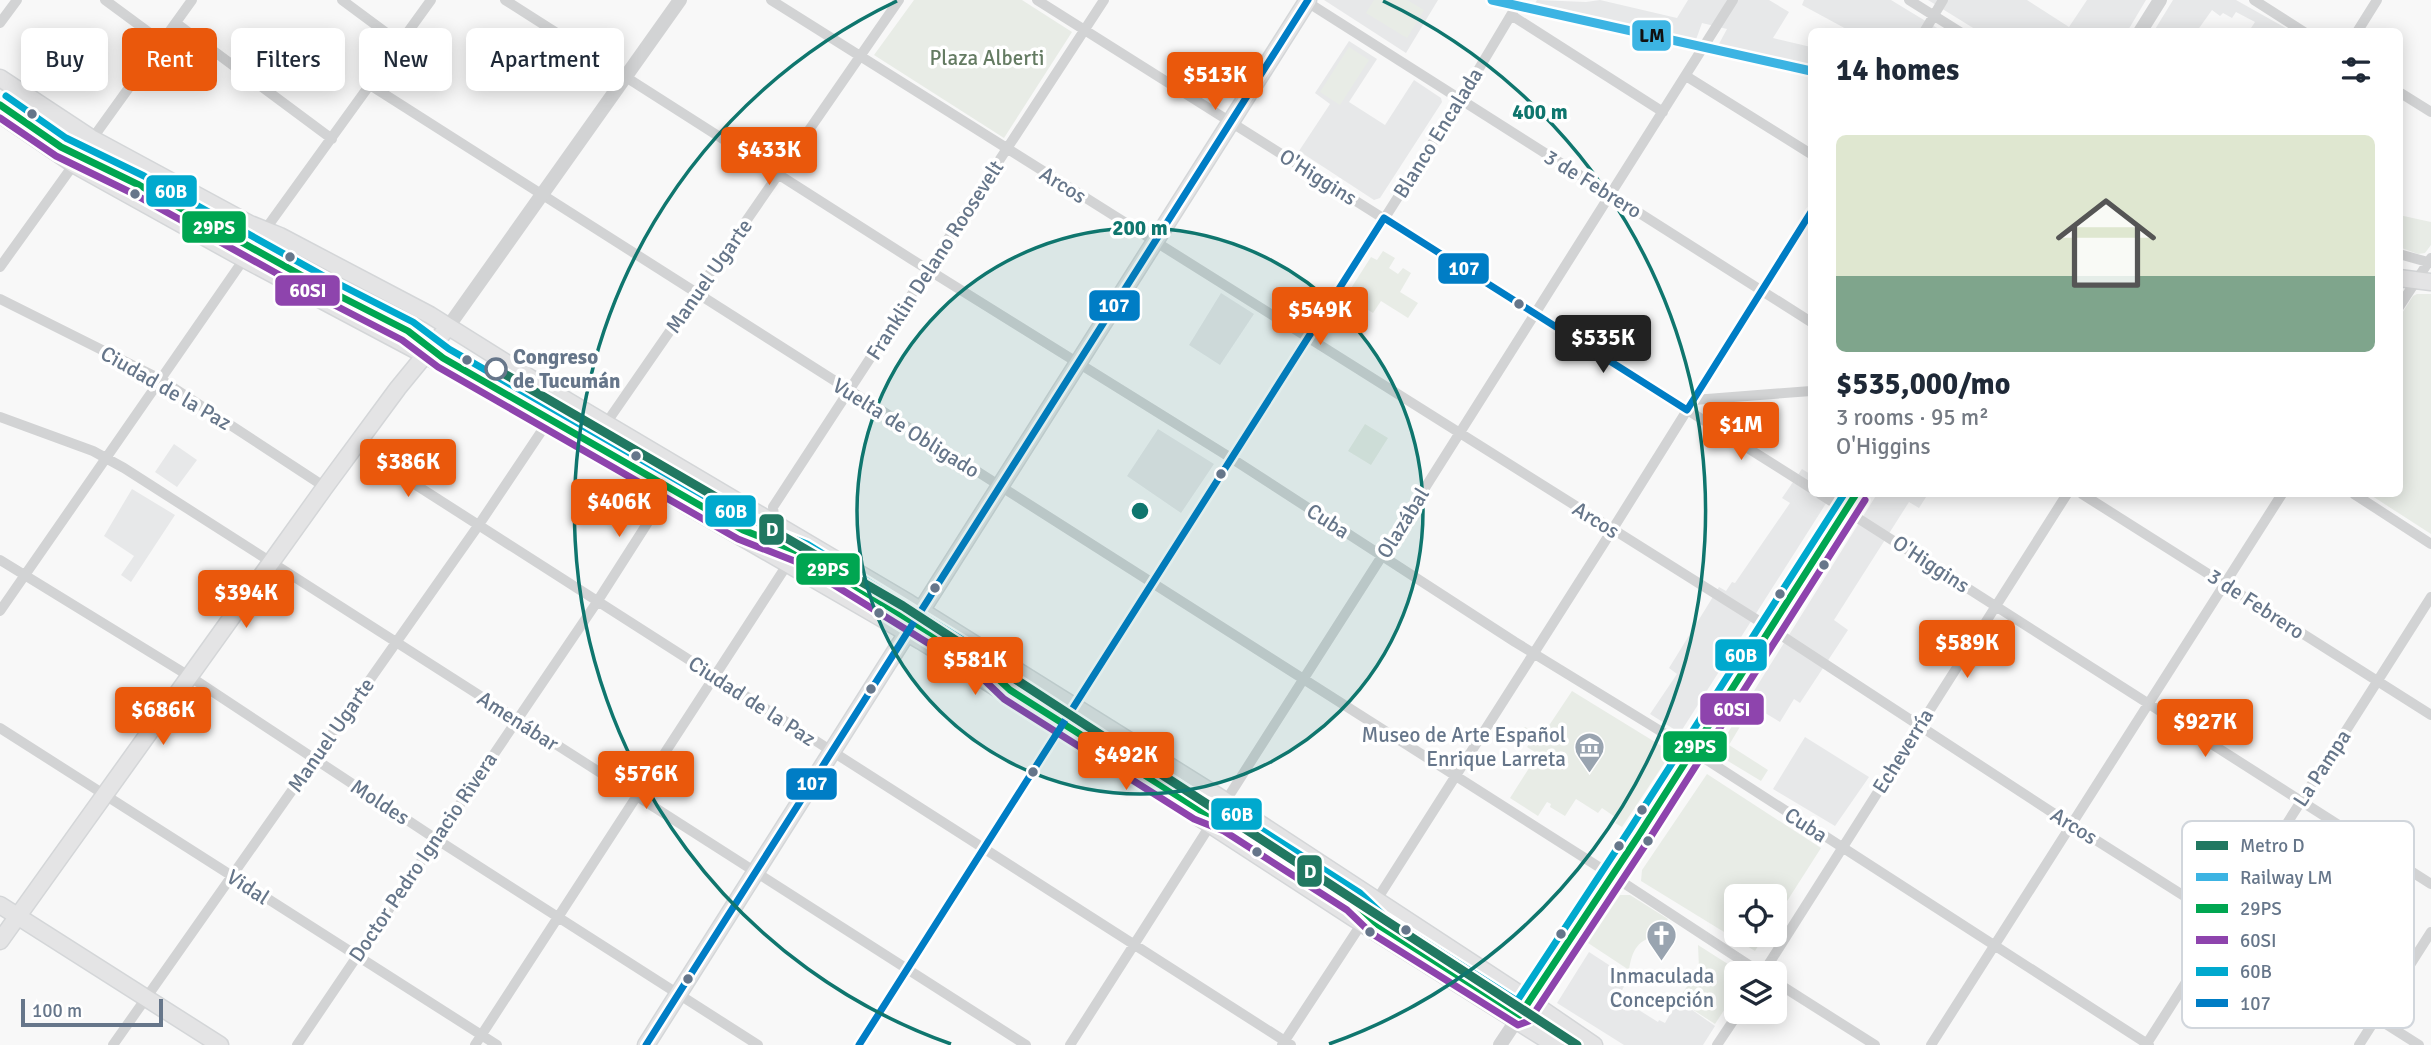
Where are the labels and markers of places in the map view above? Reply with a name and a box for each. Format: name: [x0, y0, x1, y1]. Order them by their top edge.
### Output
pin: $513K: [1166, 52, 1264, 112]
unlabelled marker: [25, 107, 39, 121]
pin: $433K: [720, 128, 818, 187]
unlabelled marker: [128, 187, 142, 201]
unlabelled marker: [283, 250, 297, 264]
pin: $549K: [1271, 288, 1369, 347]
unlabelled marker: [1512, 297, 1526, 311]
pin: $535K: [1554, 316, 1652, 375]
place label: Congreso de Tucumán: [513, 344, 620, 394]
unlabelled marker: [460, 353, 474, 367]
marker: Congreso de Tucumán: [485, 358, 507, 380]
pin: $1M: [1707, 402, 1775, 462]
pin: $386K: [359, 440, 457, 499]
unlabelled marker: [629, 449, 643, 463]
unlabelled marker: [1214, 467, 1228, 481]
pin: $406K: [570, 480, 668, 539]
centre of rings: [1128, 499, 1152, 523]
unlabelled marker: [1817, 558, 1831, 572]
pin: $394K: [197, 570, 295, 630]
unlabelled marker: [928, 581, 942, 595]
unlabelled marker: [1773, 587, 1787, 601]
unlabelled marker: [872, 606, 886, 620]
pin: $589K: [1918, 620, 2016, 680]
pin: $581K: [926, 638, 1024, 697]
unlabelled marker: [864, 682, 878, 696]
pin: $686K: [114, 688, 212, 747]
pin: $927K: [2156, 700, 2254, 759]
place label: Museo de Arte Español Enrique Larreta: [1361, 722, 1566, 772]
museum icon: Museo de Arte Español Enrique Larreta: [1572, 730, 1606, 774]
pin: $492K: [1077, 732, 1175, 792]
pin: $576K: [597, 752, 695, 811]
unlabelled marker: [1026, 765, 1040, 779]
unlabelled marker: [1635, 803, 1649, 817]
unlabelled marker: [1641, 834, 1655, 848]
unlabelled marker: [1612, 839, 1626, 853]
unlabelled marker: [1250, 845, 1264, 859]
church icon: Inmaculada Concepción: [1645, 919, 1679, 963]
unlabelled marker: [1399, 923, 1413, 937]
unlabelled marker: [1363, 925, 1377, 939]
unlabelled marker: [1554, 927, 1568, 941]
place label: Inmaculada Concepción: [1610, 963, 1714, 1013]
unlabelled marker: [681, 972, 695, 986]

